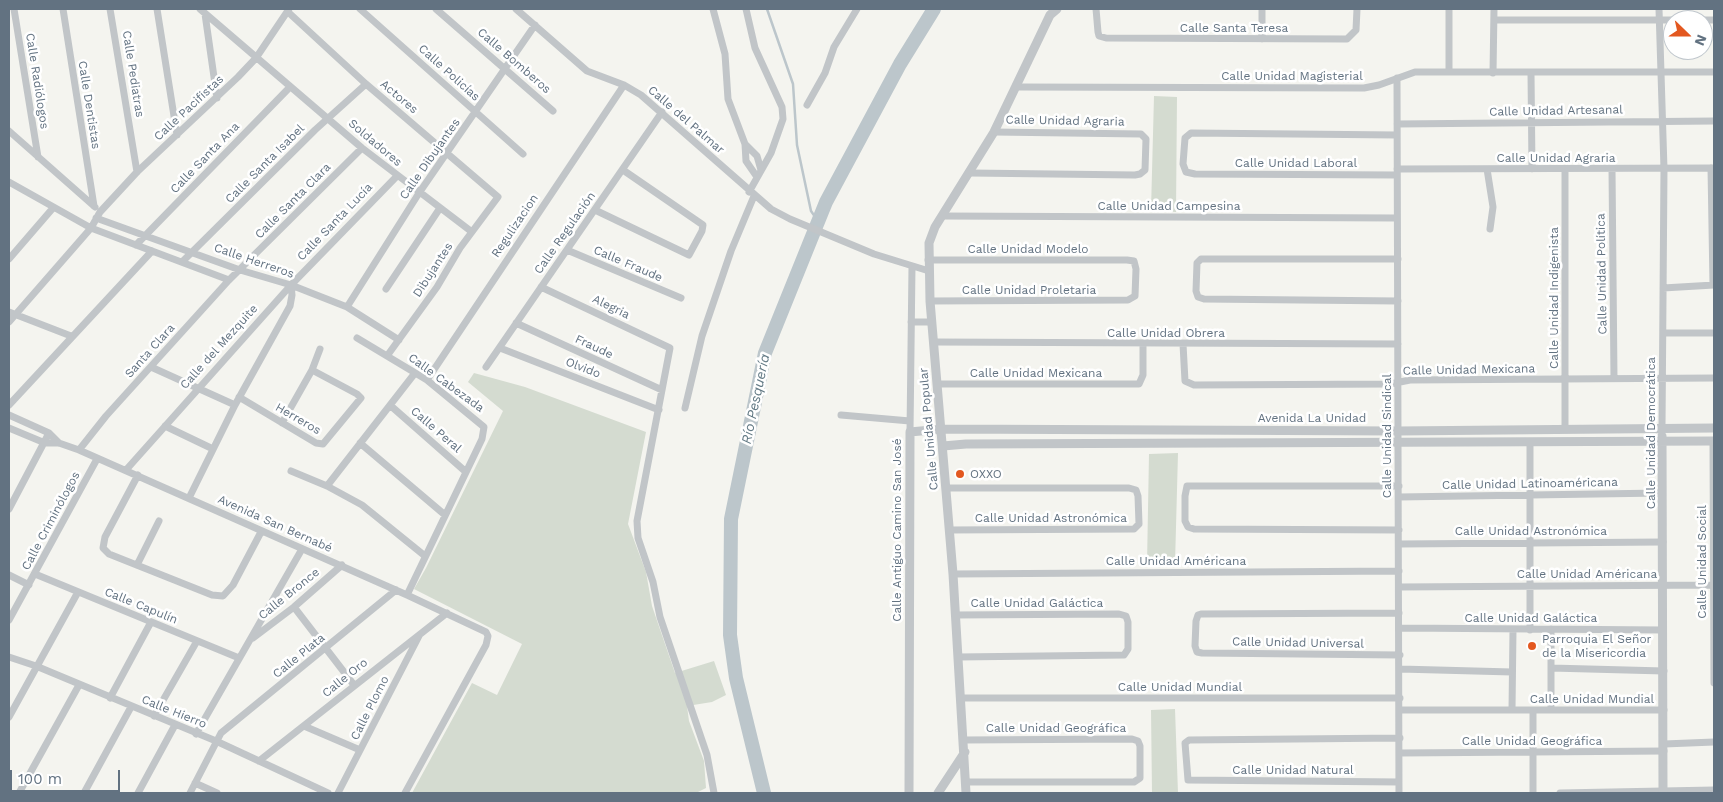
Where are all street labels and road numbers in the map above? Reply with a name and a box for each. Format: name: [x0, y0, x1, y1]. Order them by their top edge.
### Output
street label: Calle Santa Teresa: [1180, 21, 1288, 35]
street label: Calle Bomberos: [474, 25, 554, 97]
street label: Calle Pediatras: [119, 30, 147, 118]
street label: Calle Radiólogos: [22, 32, 52, 130]
street label: Calle Policías: [415, 42, 483, 104]
street label: Calle Dentistas: [75, 60, 103, 150]
street label: Calle Unidad Magisterial: [1221, 69, 1363, 83]
street label: Calle Pacifistas: [151, 72, 227, 144]
street label: Actores: [377, 77, 421, 117]
street label: Calle del Palmar: [645, 83, 727, 157]
street label: Calle Unidad Artesanal: [1489, 103, 1623, 119]
street label: Calle Unidad Agraria: [1005, 113, 1125, 129]
street label: Soldadores: [345, 116, 405, 170]
street label: Calle Dibujantes: [397, 116, 463, 202]
street label: Calle Santa Ana: [167, 119, 243, 197]
street label: Calle Santa Isabel: [223, 122, 307, 206]
street label: Calle Unidad Agraria: [1496, 151, 1616, 165]
street label: Calle Unidad Laboral: [1235, 156, 1357, 170]
street label: Calle Santa Clara: [252, 160, 334, 242]
street label: Calle Santa Lucía: [294, 180, 376, 264]
street label: Calle Regulación: [531, 189, 599, 277]
street label: Regulizacion: [489, 192, 541, 260]
street label: Calle Unidad Campesina: [1097, 199, 1241, 213]
street label: Calle Unidad Política: [1594, 213, 1610, 335]
street label: Calle Unidad Indigenista: [1547, 227, 1561, 369]
street label: Dibujantes: [410, 240, 456, 300]
street label: Calle Herreros: [212, 241, 296, 281]
street label: Calle Unidad Modelo: [967, 242, 1089, 256]
street label: Calle Fraude: [591, 243, 665, 285]
street label: Calle Unidad Proletaria: [962, 283, 1096, 297]
street label: Alegria: [590, 292, 632, 322]
street label: Calle del Mezquite: [177, 302, 261, 392]
street label: Santa Clara: [122, 321, 178, 381]
street label: Calle Unidad Obrera: [1107, 326, 1225, 340]
street label: Fraude: [573, 332, 615, 362]
street label: Calle Cabezada: [405, 351, 487, 415]
street label: Olvido: [563, 355, 603, 381]
street label: Calle Unidad Democrática: [1644, 357, 1658, 509]
street label: Calle Unidad Mexicana: [1403, 362, 1535, 378]
street label: Calle Unidad Mexicana: [970, 366, 1102, 380]
street label: Calle Unidad Popular: [916, 367, 942, 491]
street label: Calle Unidad Sindical: [1380, 374, 1394, 498]
street label: Herreros: [273, 400, 323, 438]
street label: Calle Peral: [408, 404, 464, 456]
street label: Avenida La Unidad: [1258, 411, 1366, 425]
street label: Calle Antiguo Camino San José: [890, 438, 904, 622]
street label: Calle Criminólogos: [19, 469, 83, 573]
street label: Calle Unidad Latinoaméricana: [1442, 475, 1618, 493]
street label: Avenida San Bernabé: [215, 492, 335, 556]
street label: Calle Unidad Social: [1695, 505, 1709, 619]
street label: Calle Unidad Astronómica: [975, 511, 1127, 525]
street label: Calle Unidad Astronómica: [1455, 524, 1607, 538]
street label: Calle Unidad Américana: [1106, 554, 1246, 568]
street label: Calle Bronce: [256, 565, 322, 623]
street label: Calle Unidad Américana: [1517, 567, 1657, 581]
street label: Calle Capulín: [102, 585, 180, 627]
street label: Calle Unidad Galáctica: [971, 596, 1103, 610]
street label: Calle Unidad Galáctica: [1465, 611, 1597, 625]
street label: Calle Plata: [270, 631, 328, 681]
street label: Calle Unidad Universal: [1232, 635, 1364, 651]
street label: Calle Oro: [319, 655, 371, 701]
street label: Calle Plomo: [348, 673, 392, 743]
street label: Calle Unidad Mundial: [1118, 680, 1242, 694]
street label: Calle Hierro: [139, 692, 209, 732]
street label: Calle Unidad Mundial: [1530, 692, 1654, 706]
street label: Calle Unidad Geográfica: [986, 721, 1126, 735]
street label: Calle Unidad Geográfica: [1462, 734, 1602, 748]
street label: Calle Unidad Natural: [1232, 763, 1354, 777]

